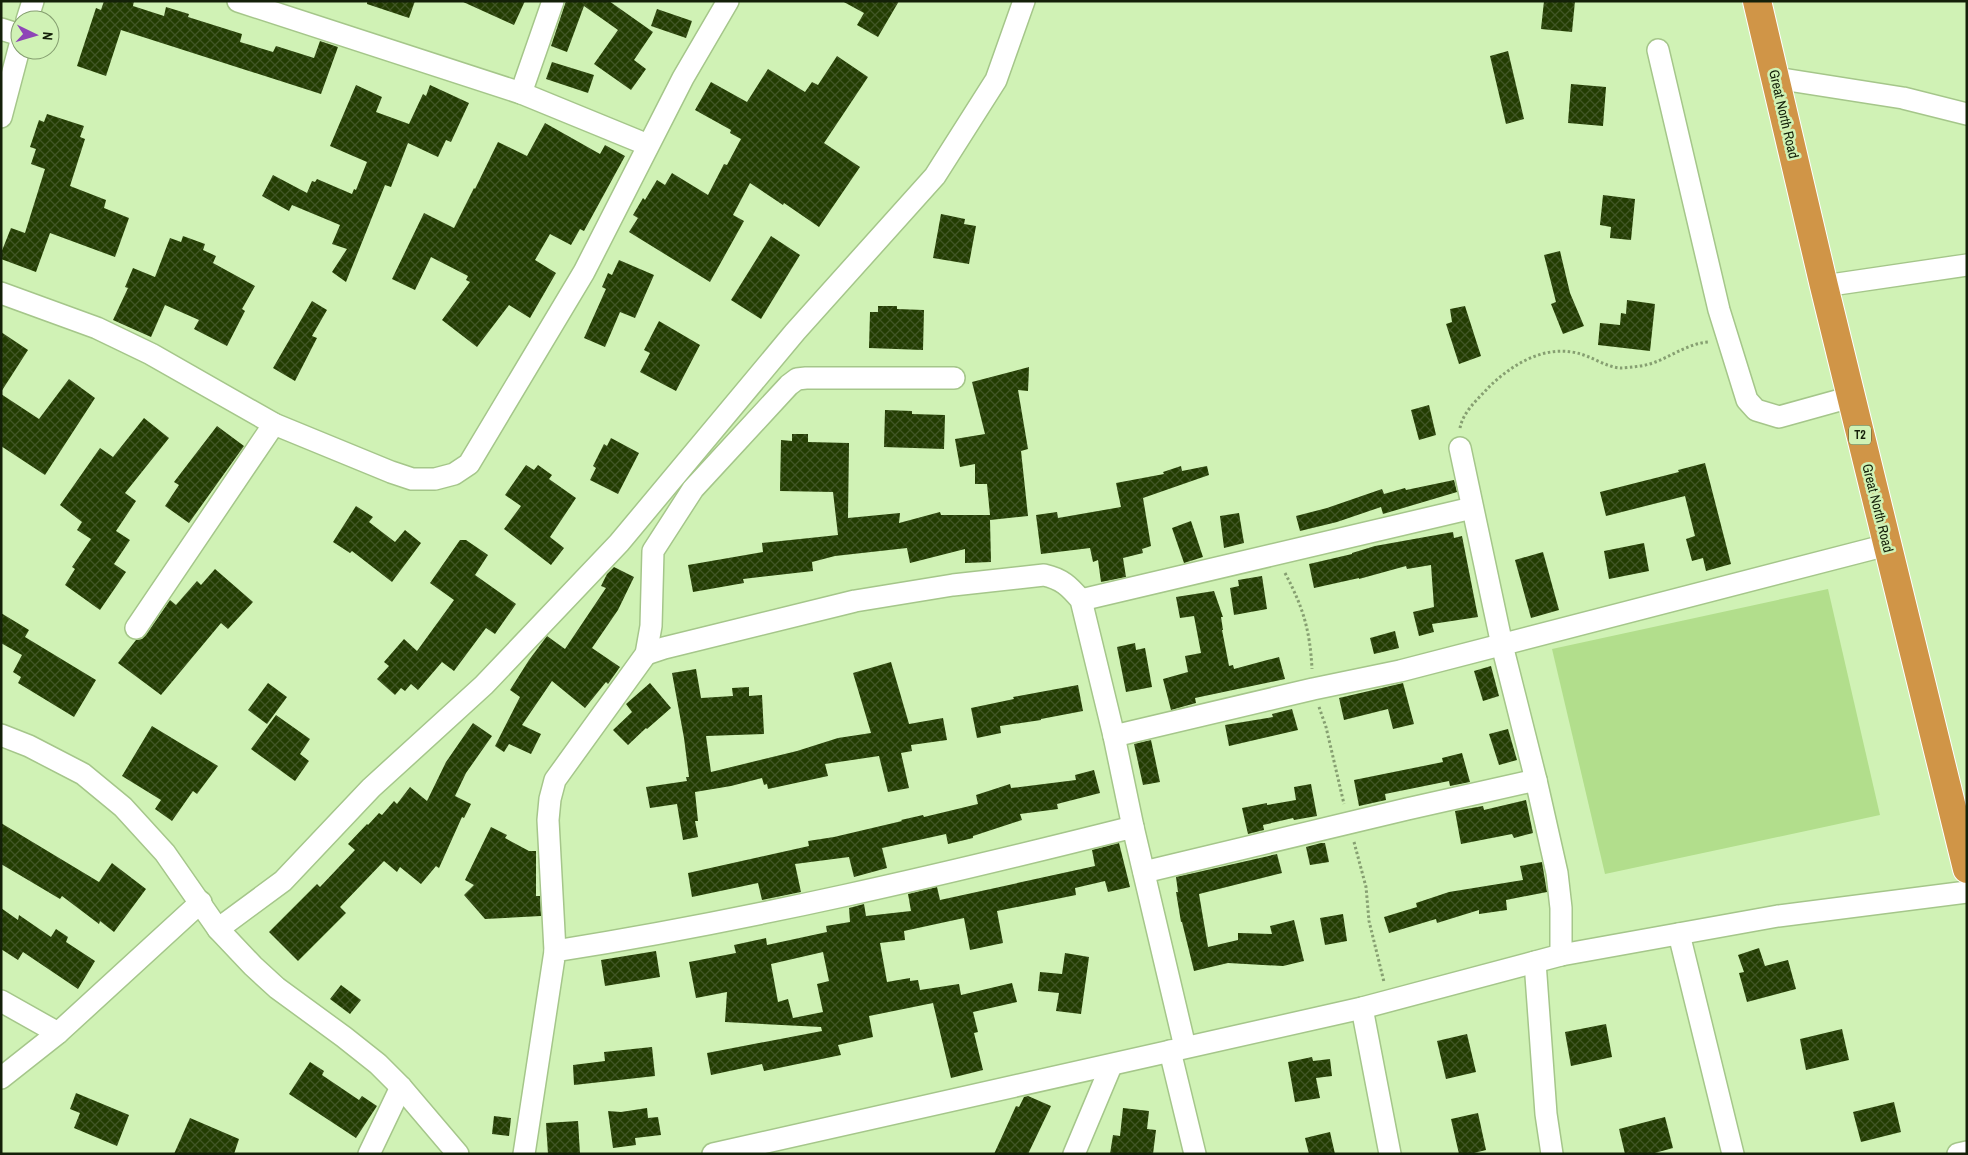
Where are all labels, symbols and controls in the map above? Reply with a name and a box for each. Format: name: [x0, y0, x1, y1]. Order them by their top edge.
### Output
north arrow: [10, 10, 60, 60]
text: N: [39, 31, 57, 41]
street label: Great North Road: [1765, 68, 1803, 160]
road number: T2: [1849, 426, 1871, 444]
street label: Great North Road: [1858, 462, 1898, 554]

